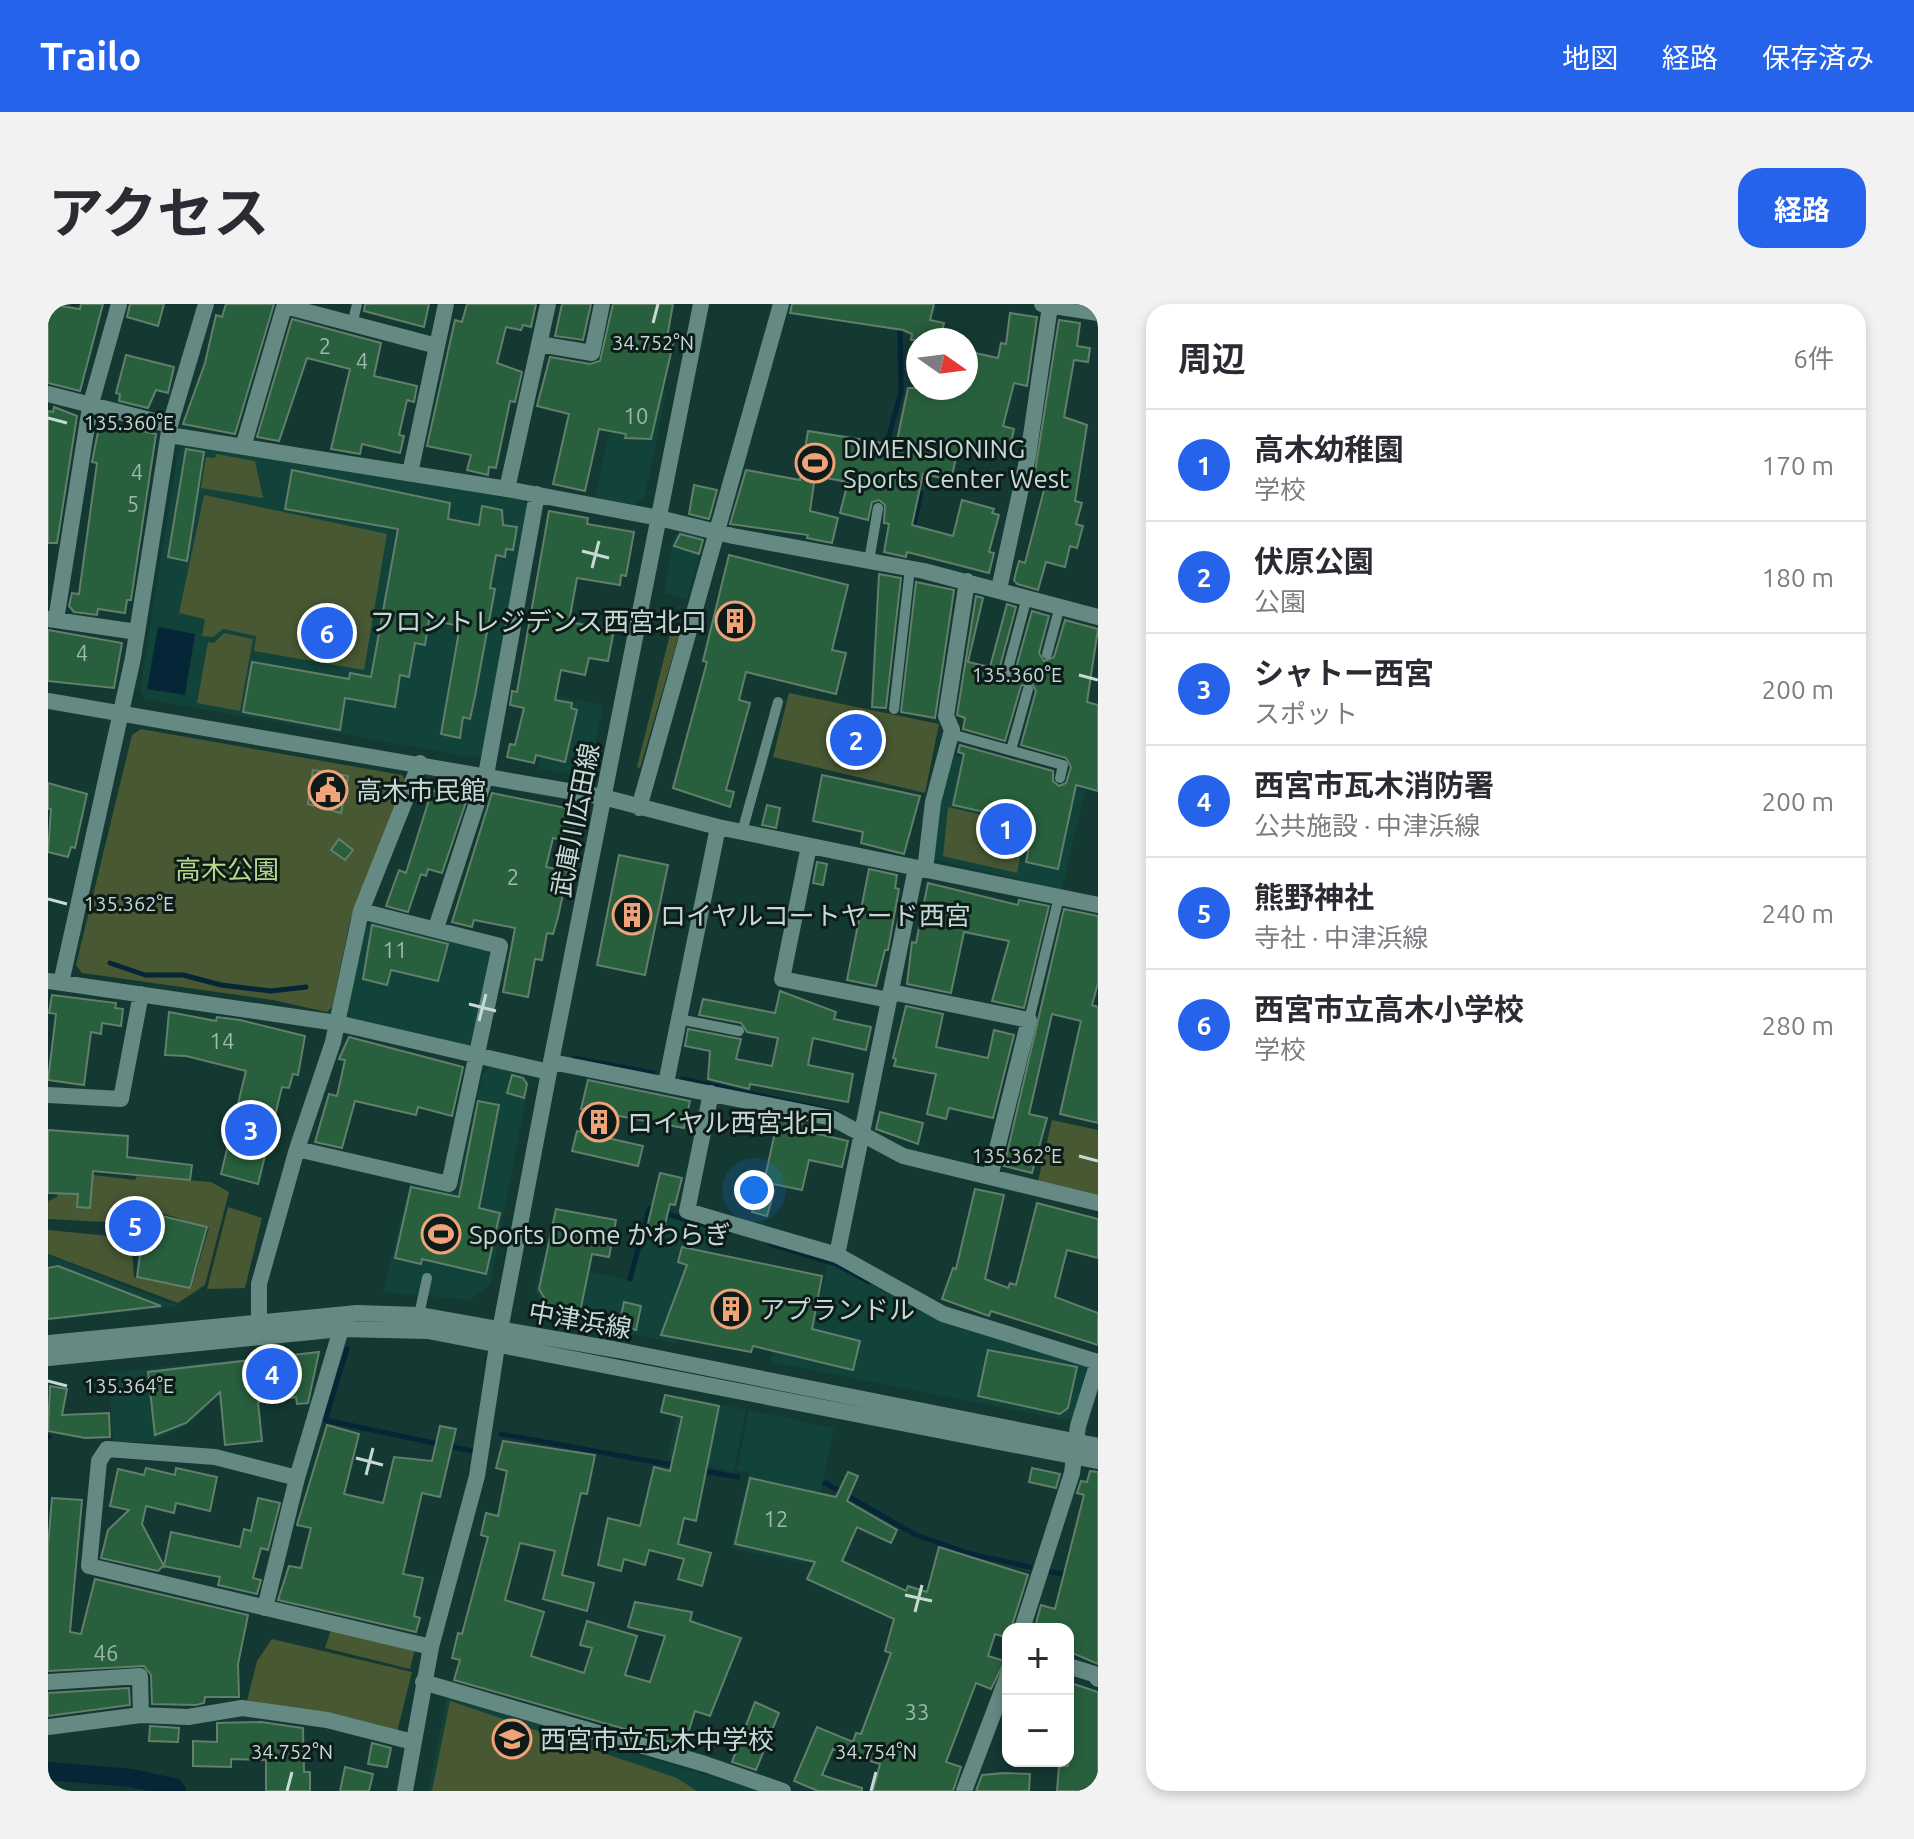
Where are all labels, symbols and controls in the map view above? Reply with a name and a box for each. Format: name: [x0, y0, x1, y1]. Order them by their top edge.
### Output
text: Trailo: [40, 35, 141, 77]
text: 地図: [1562, 42, 1618, 73]
text: 経路: [1662, 42, 1718, 73]
text: 保存済み: [1762, 42, 1874, 73]
button: 経路: [1738, 168, 1866, 248]
text: アクセス: [48, 181, 269, 244]
north arrow: [906, 328, 978, 400]
text: 34.752°N: [612, 331, 694, 354]
house number: 2: [319, 333, 331, 358]
text: 周辺: [1178, 339, 1246, 377]
text: 6件: [1793, 344, 1834, 373]
house number: 4: [356, 348, 368, 373]
house number: 10: [624, 403, 648, 428]
text: 135.360°E: [84, 411, 174, 434]
text: 高木幼稚園: [1254, 432, 1404, 466]
place label: DIMENSIONING Sports Center West: [843, 434, 1069, 493]
sports icon: DIMENSIONING Sports Center West: [794, 442, 836, 484]
text: 1: [1197, 451, 1211, 480]
text: 170 m: [1762, 451, 1834, 480]
house number: 4: [131, 459, 143, 484]
text: 学校: [1254, 475, 1306, 504]
house number: 5: [127, 491, 139, 516]
text: 伏原公園: [1254, 544, 1374, 578]
text: 2: [1197, 563, 1211, 592]
text: 180 m: [1762, 563, 1834, 592]
text: 公園: [1254, 587, 1306, 616]
building icon: フロントレジデンス西宮北口: [714, 600, 756, 642]
pin: 6: [301, 603, 353, 663]
place label: フロントレジデンス西宮北口: [370, 607, 707, 636]
house number: 4: [76, 640, 88, 665]
text: シャトー西宮: [1254, 656, 1434, 690]
text: 135.360°E: [972, 663, 1062, 686]
text: 3: [1197, 675, 1211, 704]
text: 200 m: [1762, 675, 1834, 704]
text: スポット: [1254, 699, 1358, 728]
pin: 2: [830, 710, 882, 770]
street label: 武庫川広田線: [546, 741, 604, 899]
text: 西宮市瓦木消防署: [1254, 768, 1494, 802]
public building icon: 高木市民館: [307, 769, 349, 811]
place label: 高木市民館: [356, 776, 486, 805]
text: 4: [1197, 787, 1211, 816]
text: 200 m: [1762, 787, 1834, 816]
pin: 1: [980, 799, 1032, 859]
text: 公共施設 · 中津浜線: [1254, 811, 1480, 840]
park label: 高木公園: [175, 855, 279, 884]
house number: 2: [507, 864, 519, 889]
text: 熊野神社: [1254, 880, 1374, 914]
text: 135.362°E: [84, 892, 174, 915]
building icon: ロイヤルコートヤード西宮: [611, 894, 653, 936]
text: 5: [1197, 899, 1211, 928]
text: 240 m: [1762, 899, 1834, 928]
place label: ロイヤルコートヤード西宮: [660, 901, 971, 930]
text: 寺社 · 中津浜線: [1254, 923, 1428, 952]
house number: 11: [383, 937, 407, 962]
text: 西宮市立高木小学校: [1254, 992, 1524, 1026]
text: 6: [1197, 1011, 1211, 1040]
text: 280 m: [1762, 1011, 1834, 1040]
house number: 14: [210, 1028, 234, 1053]
text: 学校: [1254, 1035, 1306, 1064]
pin: 3: [225, 1100, 277, 1160]
building icon: ロイヤル西宮北口: [578, 1101, 620, 1143]
place label: ロイヤル西宮北口: [627, 1108, 834, 1137]
text: 135.362°E: [972, 1144, 1062, 1167]
your location: [734, 1170, 774, 1210]
pin: 5: [109, 1196, 161, 1256]
sports icon: Sports Dome かわらぎ: [420, 1213, 462, 1255]
place label: Sports Dome かわらぎ: [469, 1220, 731, 1249]
building icon: アプランドル: [710, 1288, 752, 1330]
place label: アプランドル: [759, 1295, 915, 1324]
street label: 中津浜線: [526, 1297, 634, 1343]
pin: 4: [246, 1344, 298, 1404]
text: 135.364°E: [84, 1374, 174, 1397]
house number: 12: [764, 1506, 788, 1531]
map controls: [1002, 1623, 1074, 1767]
button: +: [1002, 1623, 1074, 1695]
house number: 46: [94, 1640, 118, 1665]
button: −: [1002, 1695, 1074, 1767]
house number: 33: [905, 1699, 929, 1724]
school or university icon: 西宮市立瓦木中学校: [491, 1718, 533, 1760]
place label: 西宮市立瓦木中学校: [540, 1725, 774, 1754]
text: 34.752°N: [251, 1740, 333, 1763]
text: 34.754°N: [835, 1740, 917, 1763]

